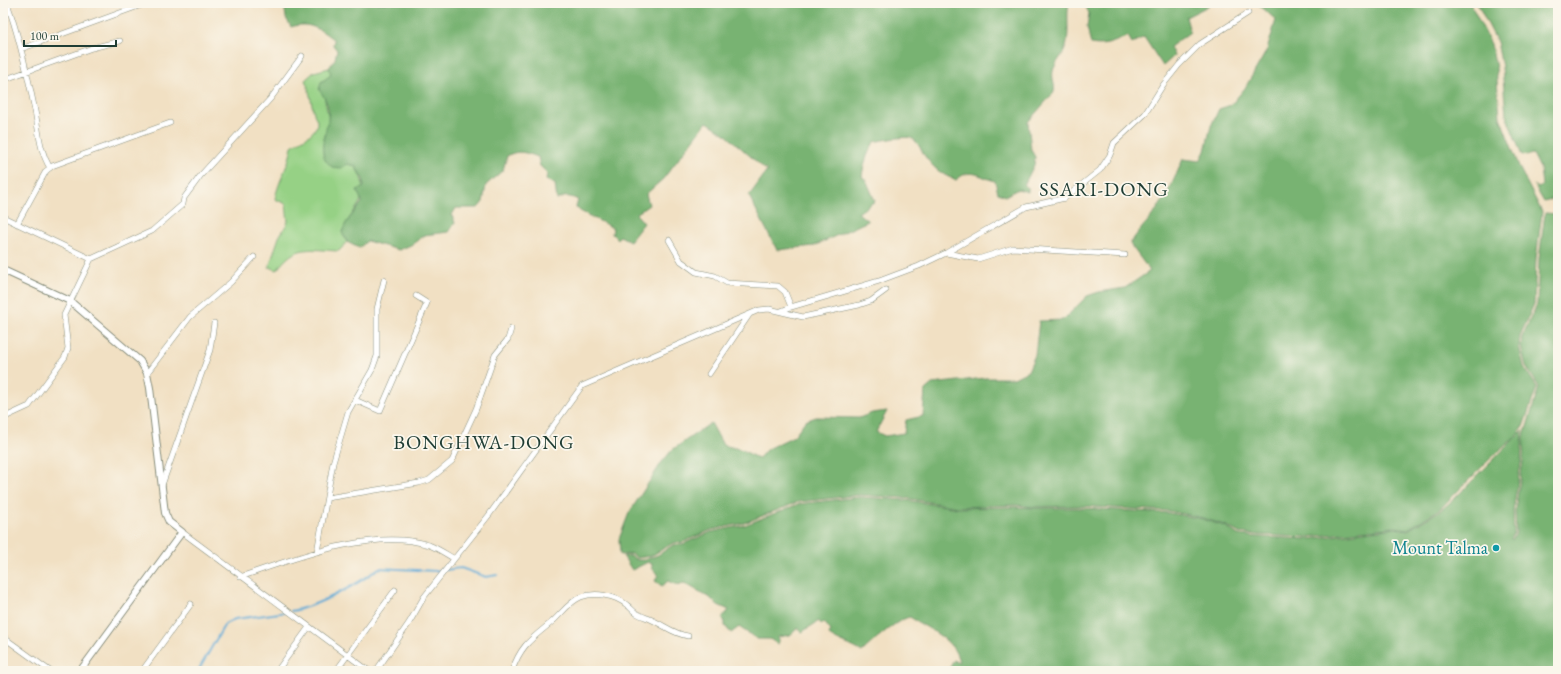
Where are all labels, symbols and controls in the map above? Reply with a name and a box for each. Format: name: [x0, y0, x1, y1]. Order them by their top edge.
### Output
scale bar: [24, 22, 116, 48]
text: 100 m: [30, 28, 60, 44]
district label: SSARI-DONG: [1039, 176, 1169, 202]
district label: BONGHWA-DONG: [393, 429, 575, 455]
place label: Mount Talma: [1392, 536, 1489, 559]
marker: Mount Talma: [1491, 543, 1501, 553]

